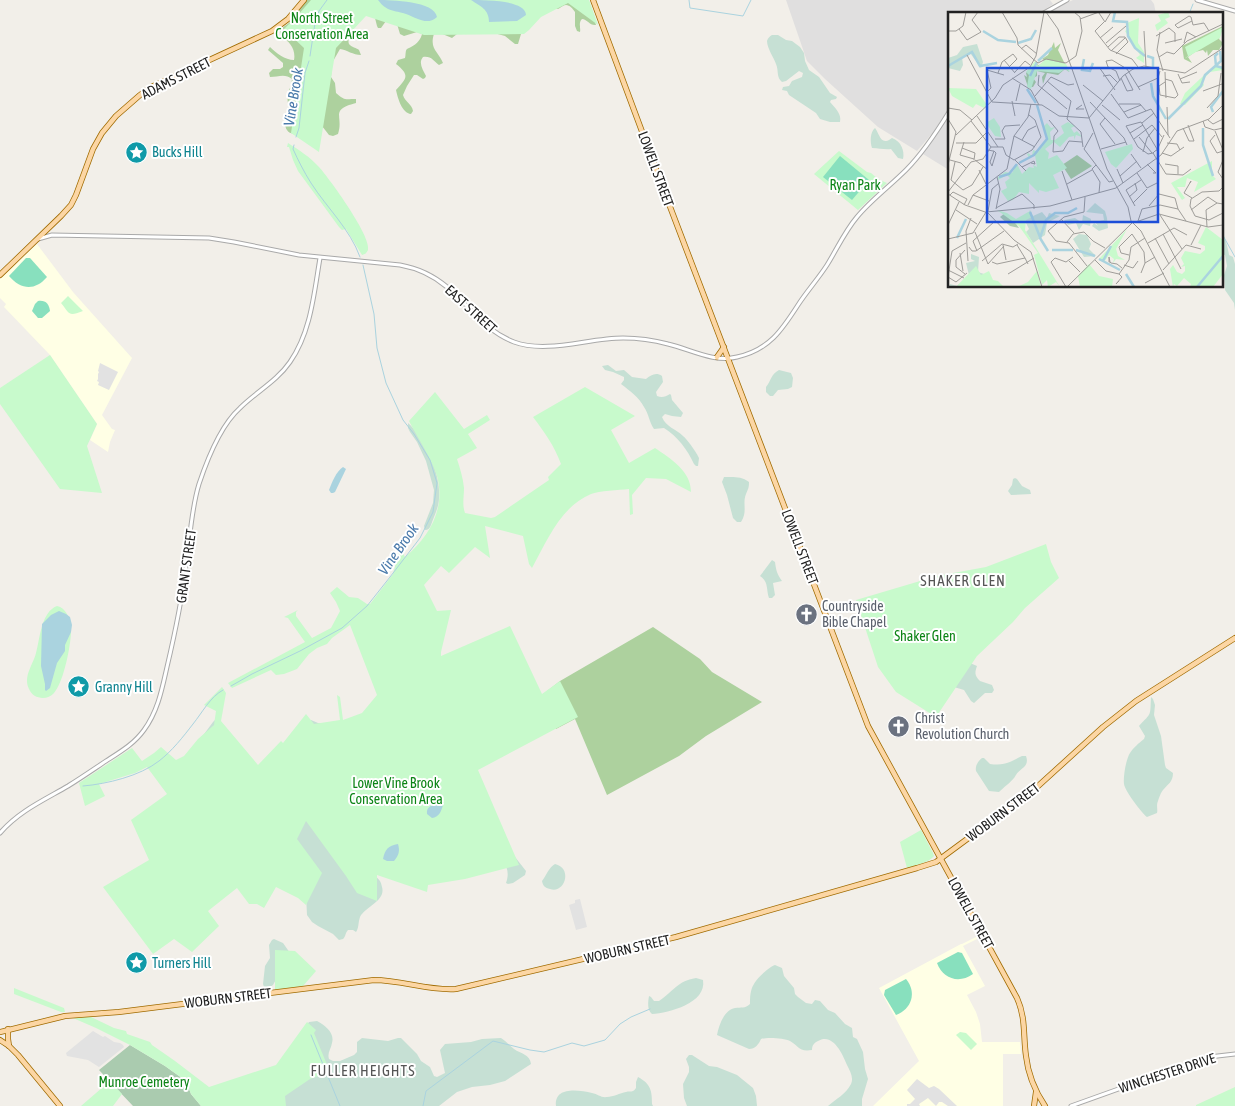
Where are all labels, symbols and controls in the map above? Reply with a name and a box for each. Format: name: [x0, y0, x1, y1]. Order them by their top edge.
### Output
park label: North Street Conservation Area: [275, 10, 369, 42]
inset map: [948, 12, 1222, 288]
street label: ADAMS STREET: [139, 54, 213, 102]
water label: Vine Brook: [280, 66, 306, 127]
street label: LOWELL STREET: [635, 129, 677, 209]
place icon: Bucks Hill: [124, 140, 148, 164]
place label: Bucks Hill: [152, 144, 203, 160]
park label: Ryan Park: [829, 177, 881, 193]
street label: EAST STREET: [442, 282, 500, 336]
street label: LOWELL STREET: [778, 507, 822, 587]
water label: Vine Brook: [374, 520, 422, 578]
street label: GRANT STREET: [173, 528, 199, 604]
district label: SHAKER GLEN: [920, 572, 1006, 589]
place label: Countryside Bible Chapel: [822, 598, 887, 630]
church icon: Countryside Bible Chapel: [794, 602, 818, 626]
park label: Shaker Glen: [894, 628, 956, 644]
place icon: Granny Hill: [67, 675, 91, 699]
place label: Granny Hill: [95, 679, 153, 695]
place label: Christ Revolution Church: [915, 710, 1009, 742]
church icon: Christ Revolution Church: [887, 714, 911, 738]
park label: Lower Vine Brook Conservation Area: [349, 775, 443, 807]
street label: WOBURN STREET: [963, 779, 1043, 845]
street label: LOWELL STREET: [945, 875, 997, 951]
street label: WOBURN STREET: [583, 931, 671, 967]
place icon: Turners Hill: [124, 951, 148, 975]
place label: Turners Hill: [152, 955, 212, 971]
street label: WOBURN STREET: [184, 985, 272, 1011]
street label: WINCHESTER DRIVE: [1117, 1050, 1217, 1096]
district label: FULLER HEIGHTS: [311, 1062, 415, 1079]
park label: Munroe Cemetery: [98, 1074, 190, 1090]

